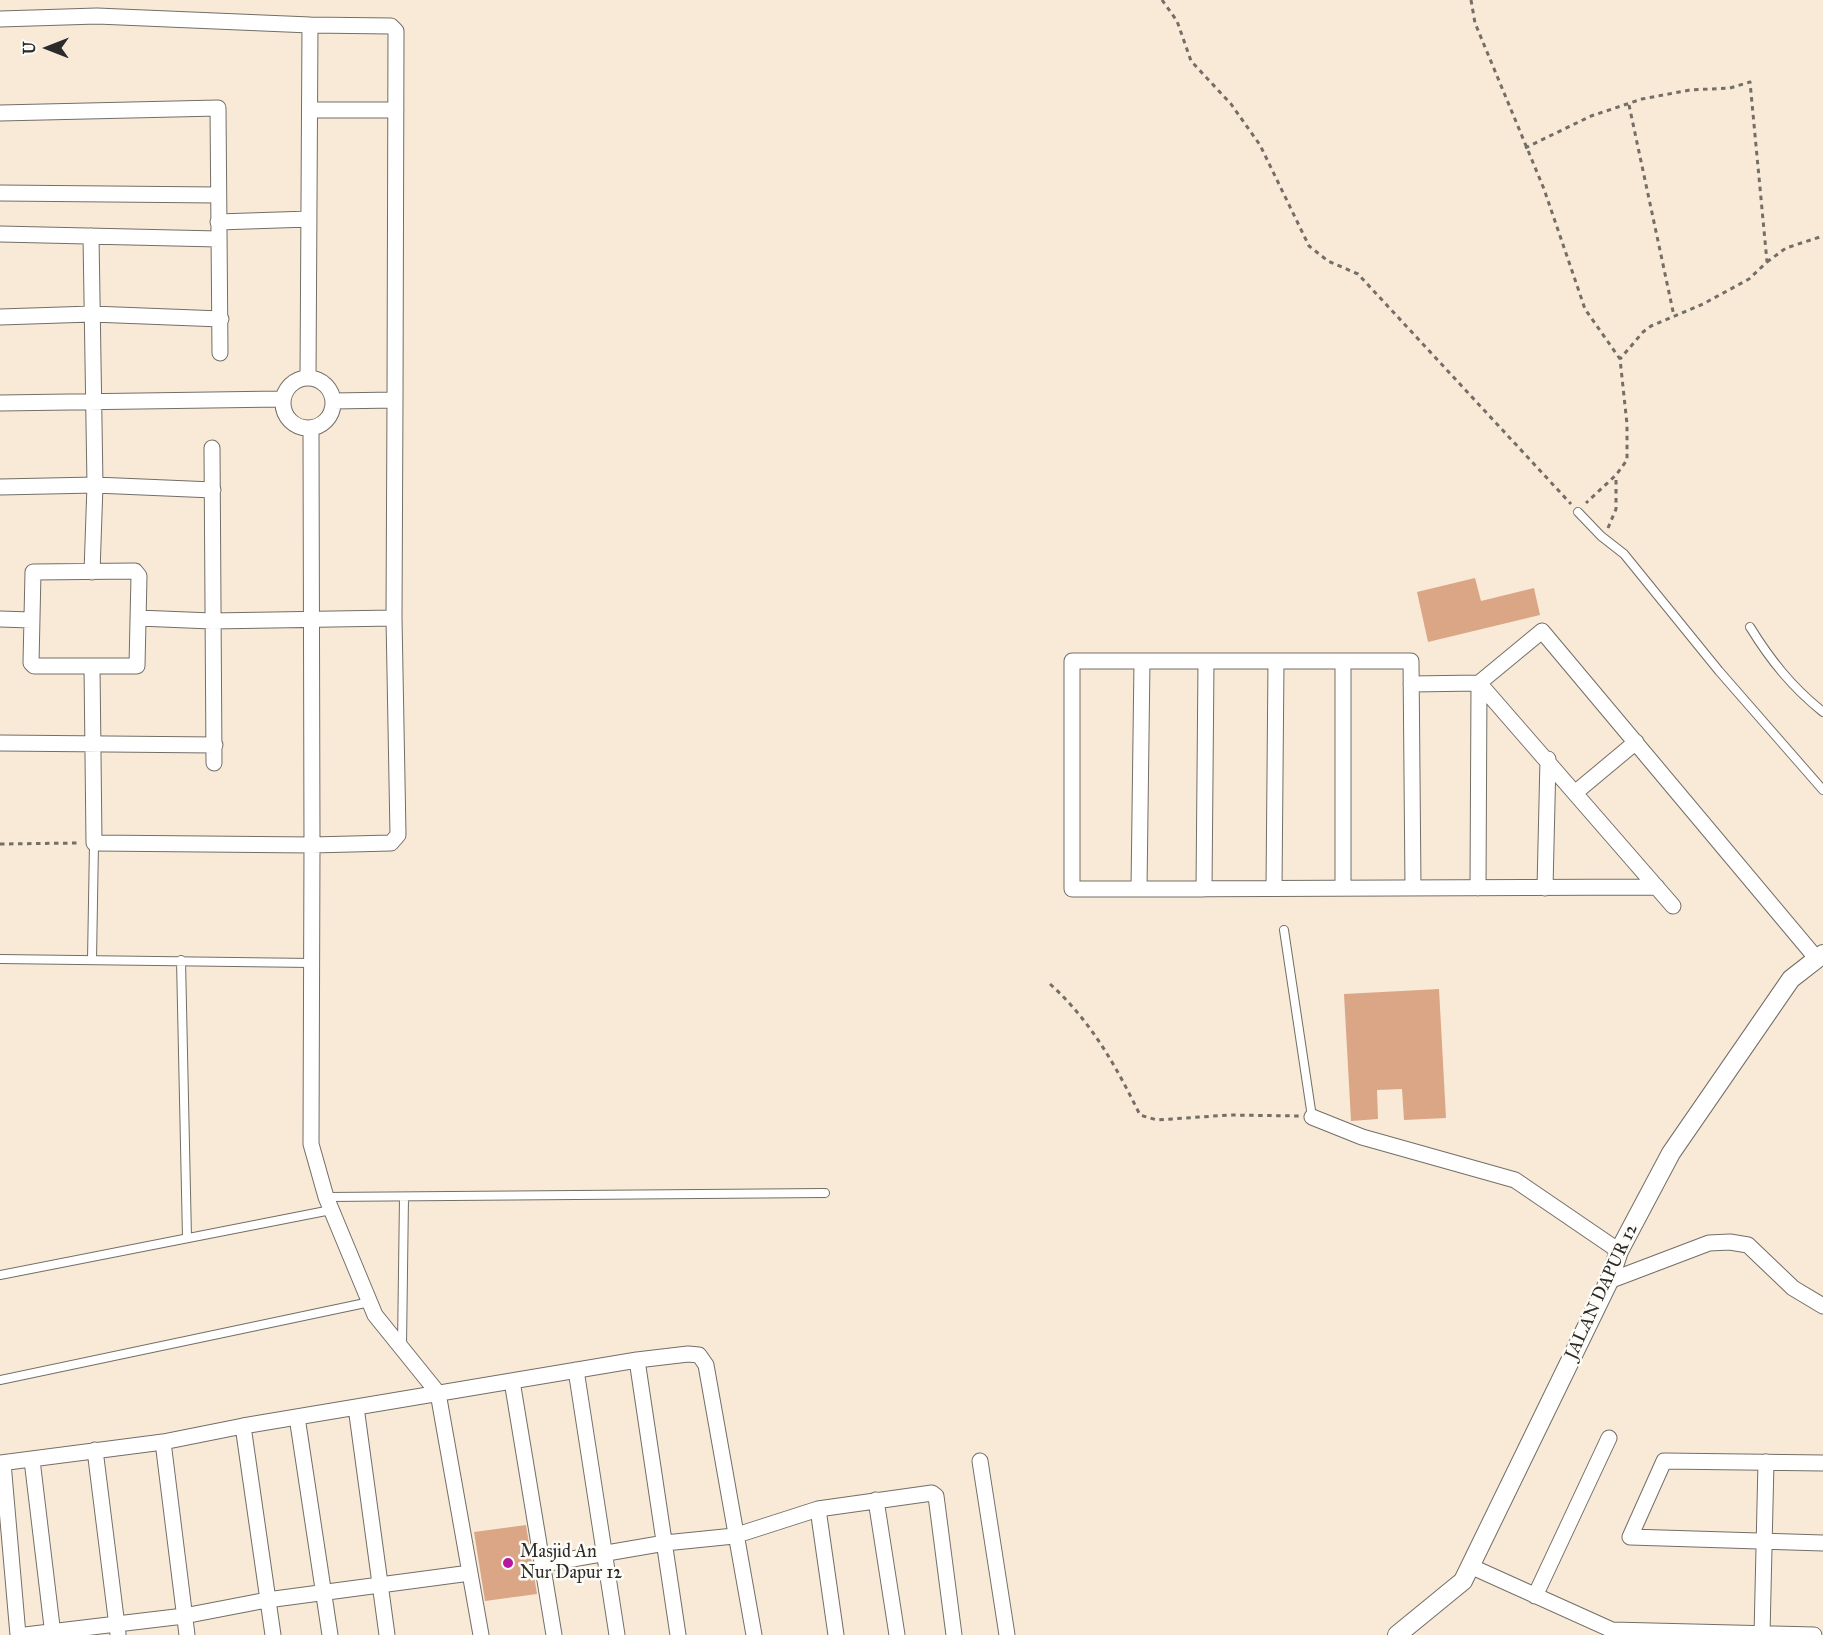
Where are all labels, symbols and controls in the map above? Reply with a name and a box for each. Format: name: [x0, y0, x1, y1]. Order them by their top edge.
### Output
north arrow: [18, 18, 78, 78]
text: U: [20, 42, 39, 54]
street label: JALAN DAPUR 12: [1561, 1221, 1643, 1363]
place label: Masjid An Nur Dapur 12: [520, 1542, 622, 1584]
marker: Masjid An Nur Dapur 12: [501, 1556, 515, 1570]

